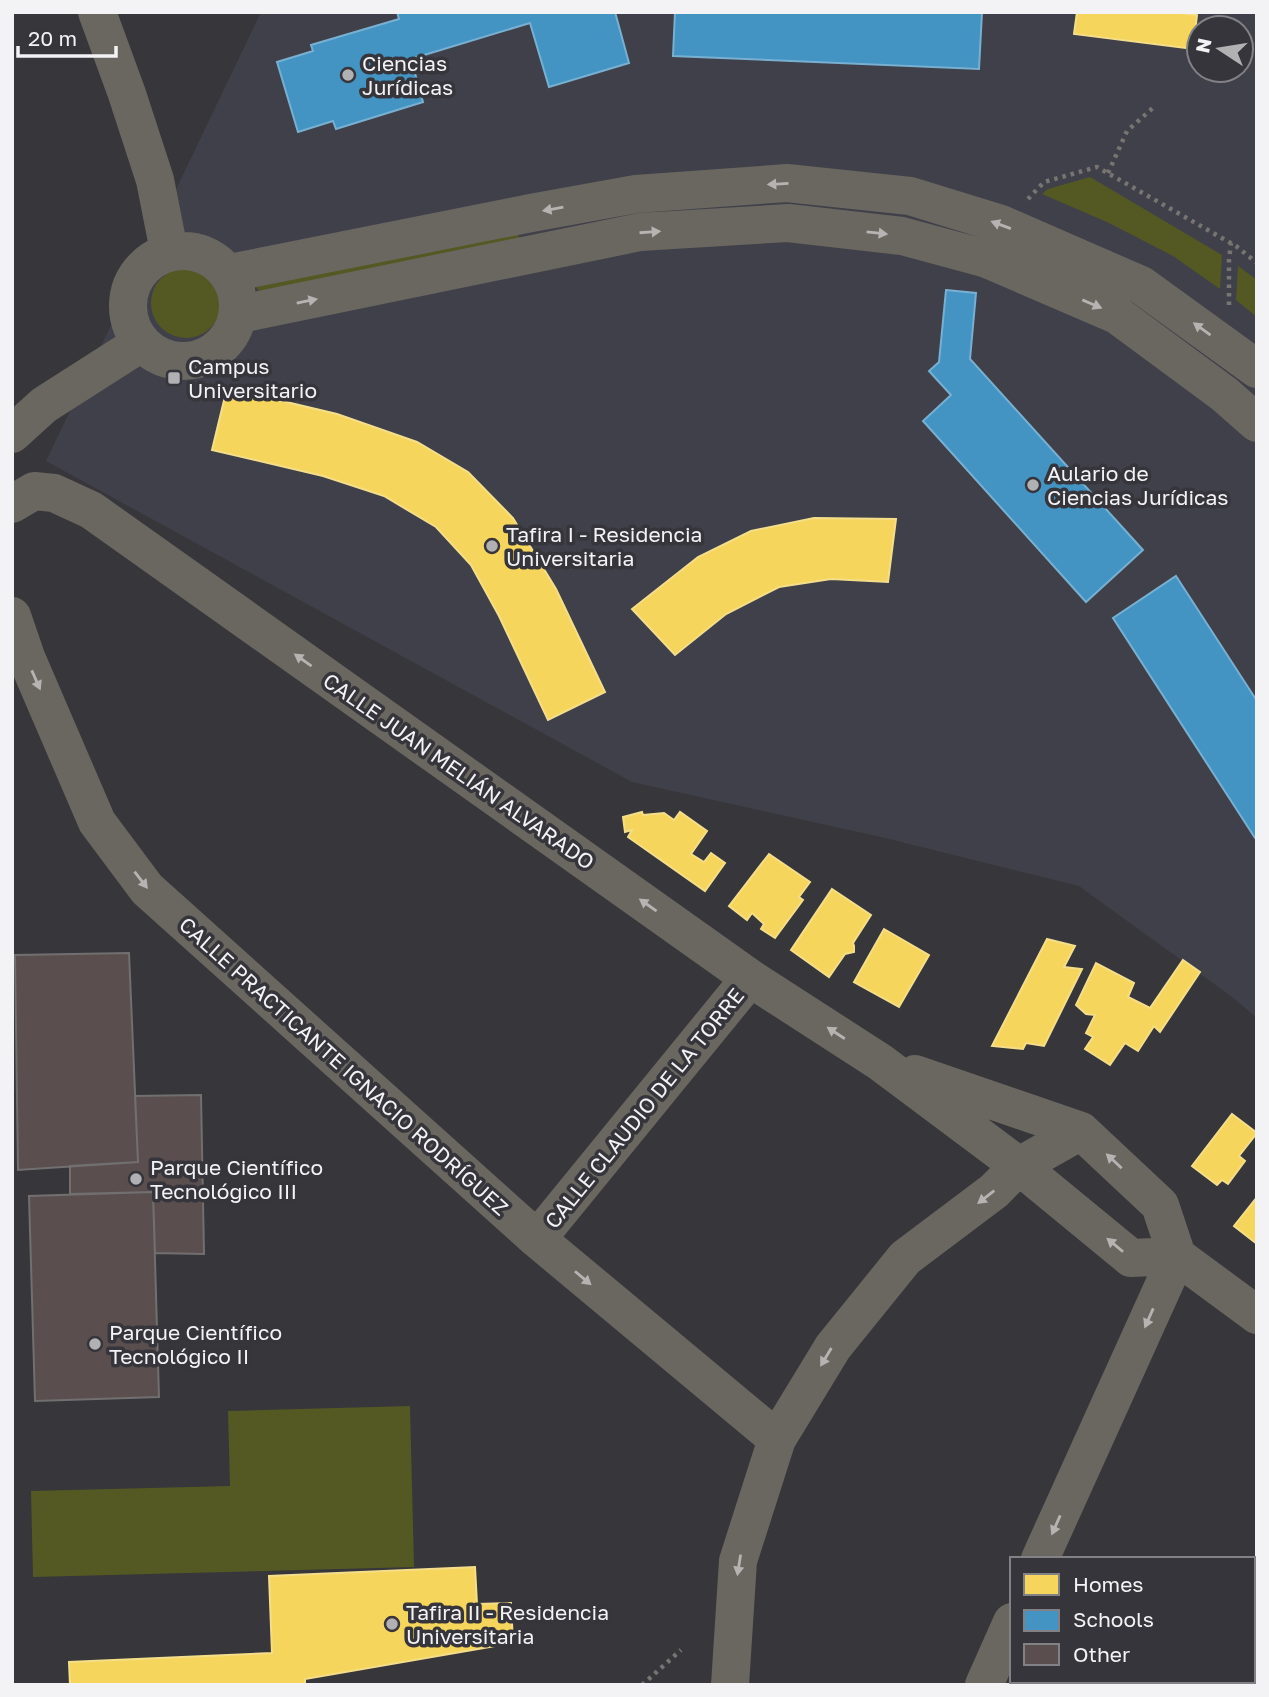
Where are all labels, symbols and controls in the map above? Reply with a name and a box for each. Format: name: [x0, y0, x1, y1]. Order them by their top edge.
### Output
scale bar: [18, 14, 116, 58]
north arrow: [1185, 14, 1255, 84]
text: 20 m: [28, 25, 77, 51]
text: N: [1190, 36, 1216, 55]
place label: Ciencias Jurídicas: [362, 50, 453, 100]
marker: Ciencias Jurídicas: [340, 67, 356, 83]
one-way arrow: [767, 178, 789, 189]
one-way arrow: [542, 204, 564, 215]
one-way arrow: [990, 219, 1011, 230]
one-way arrow: [639, 226, 661, 237]
one-way arrow: [866, 227, 888, 238]
one-way arrow: [296, 295, 318, 306]
one-way arrow: [1081, 299, 1102, 310]
one-way arrow: [1193, 322, 1211, 336]
place label: Campus Universitario: [188, 353, 317, 403]
marker: Campus Universitario: [166, 370, 182, 386]
place label: Aulario de Ciencias Jurídicas: [1047, 460, 1228, 510]
marker: Aulario de Ciencias Jurídicas: [1025, 477, 1041, 493]
place label: Tafira I - Residencia Universitaria: [506, 521, 702, 571]
marker: Tafira I - Residencia Universitaria: [484, 538, 500, 554]
one-way arrow: [294, 653, 312, 667]
street label: CALLE JUAN MELIÁN ALVARADO: [318, 667, 600, 875]
one-way arrow: [30, 670, 42, 690]
one-way arrow: [133, 871, 148, 889]
one-way arrow: [639, 898, 657, 912]
street label: CALLE PRACTICANTE IGNACIO RODRÍGUEZ: [174, 911, 514, 1221]
street label: CALLE CLAUDIO DE LA TORRE: [539, 983, 749, 1233]
one-way arrow: [826, 1027, 846, 1040]
place label: Parque Científico Tecnológico III: [150, 1154, 323, 1204]
one-way arrow: [1106, 1154, 1123, 1170]
marker: Parque Científico Tecnológico III: [128, 1171, 144, 1187]
one-way arrow: [977, 1190, 995, 1205]
one-way arrow: [1106, 1238, 1123, 1253]
one-way arrow: [574, 1270, 592, 1285]
one-way arrow: [1143, 1308, 1155, 1328]
place label: Parque Científico Tecnológico II: [109, 1319, 282, 1369]
marker: Parque Científico Tecnológico II: [87, 1336, 103, 1352]
one-way arrow: [820, 1347, 833, 1366]
one-way arrow: [1050, 1515, 1061, 1536]
one-way arrow: [733, 1554, 744, 1576]
legend: [1010, 1557, 1255, 1683]
text: Homes: [1073, 1571, 1143, 1597]
place label: Tafira II - Residencia Universitaria: [406, 1599, 609, 1649]
text: Schools: [1073, 1606, 1154, 1632]
marker: Tafira II - Residencia Universitaria: [384, 1616, 400, 1632]
text: Other: [1073, 1641, 1130, 1667]

